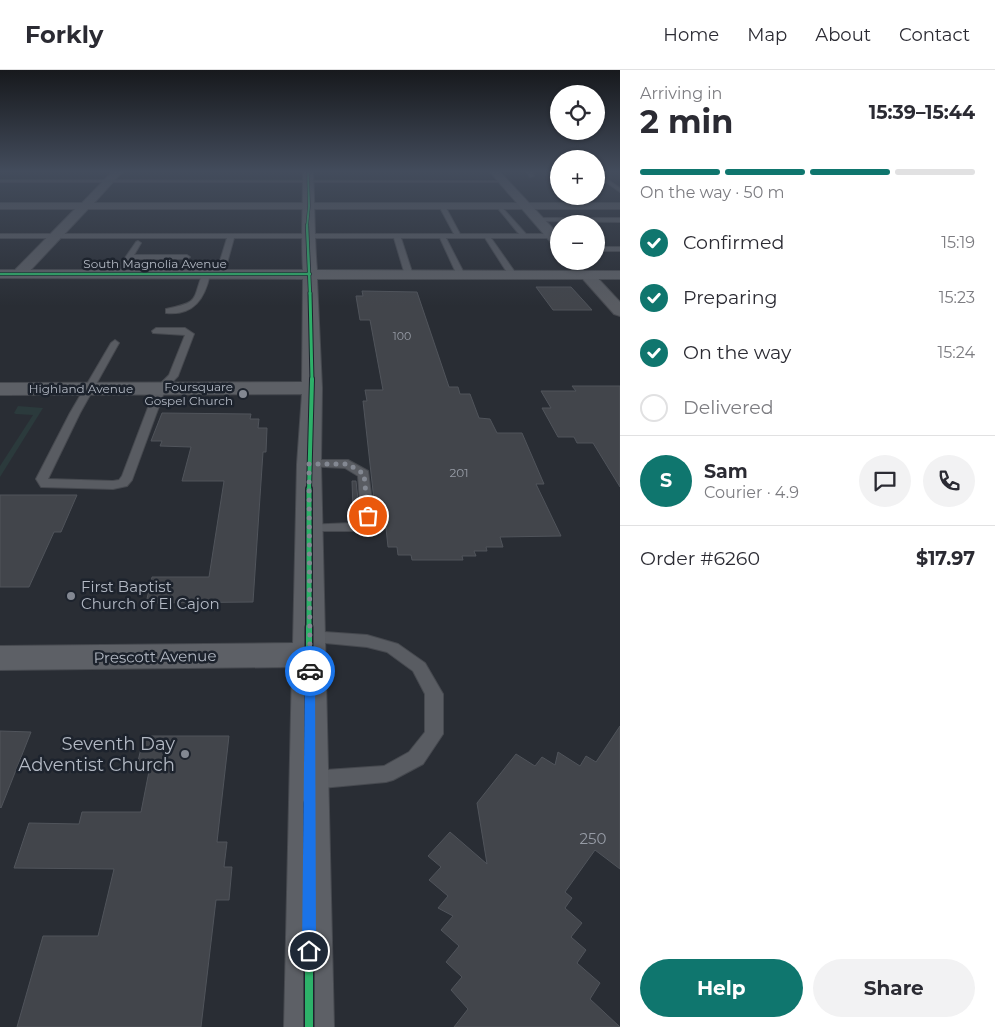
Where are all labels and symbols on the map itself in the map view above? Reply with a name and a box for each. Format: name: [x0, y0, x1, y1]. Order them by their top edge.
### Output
street label: South Magnolia Avenue: [83, 256, 227, 271]
house number: 100: [393, 329, 411, 343]
place label: Foursquare Gospel Church: [144, 379, 233, 408]
street label: Highland Avenue: [29, 381, 133, 396]
marker: Foursquare Gospel Church: [237, 388, 249, 400]
house number: 201: [449, 465, 469, 480]
pin: [347, 495, 389, 537]
place label: First Baptist Church of El Cajon: [81, 577, 220, 613]
marker: First Baptist Church of El Cajon: [65, 590, 77, 602]
street label: Prescott Avenue: [93, 646, 217, 667]
courier: [285, 646, 335, 696]
place label: Seventh Day Adventist Church: [18, 733, 175, 776]
marker: Seventh Day Adventist Church: [179, 748, 191, 760]
house number: 250: [580, 829, 607, 848]
pin: [288, 930, 330, 972]

